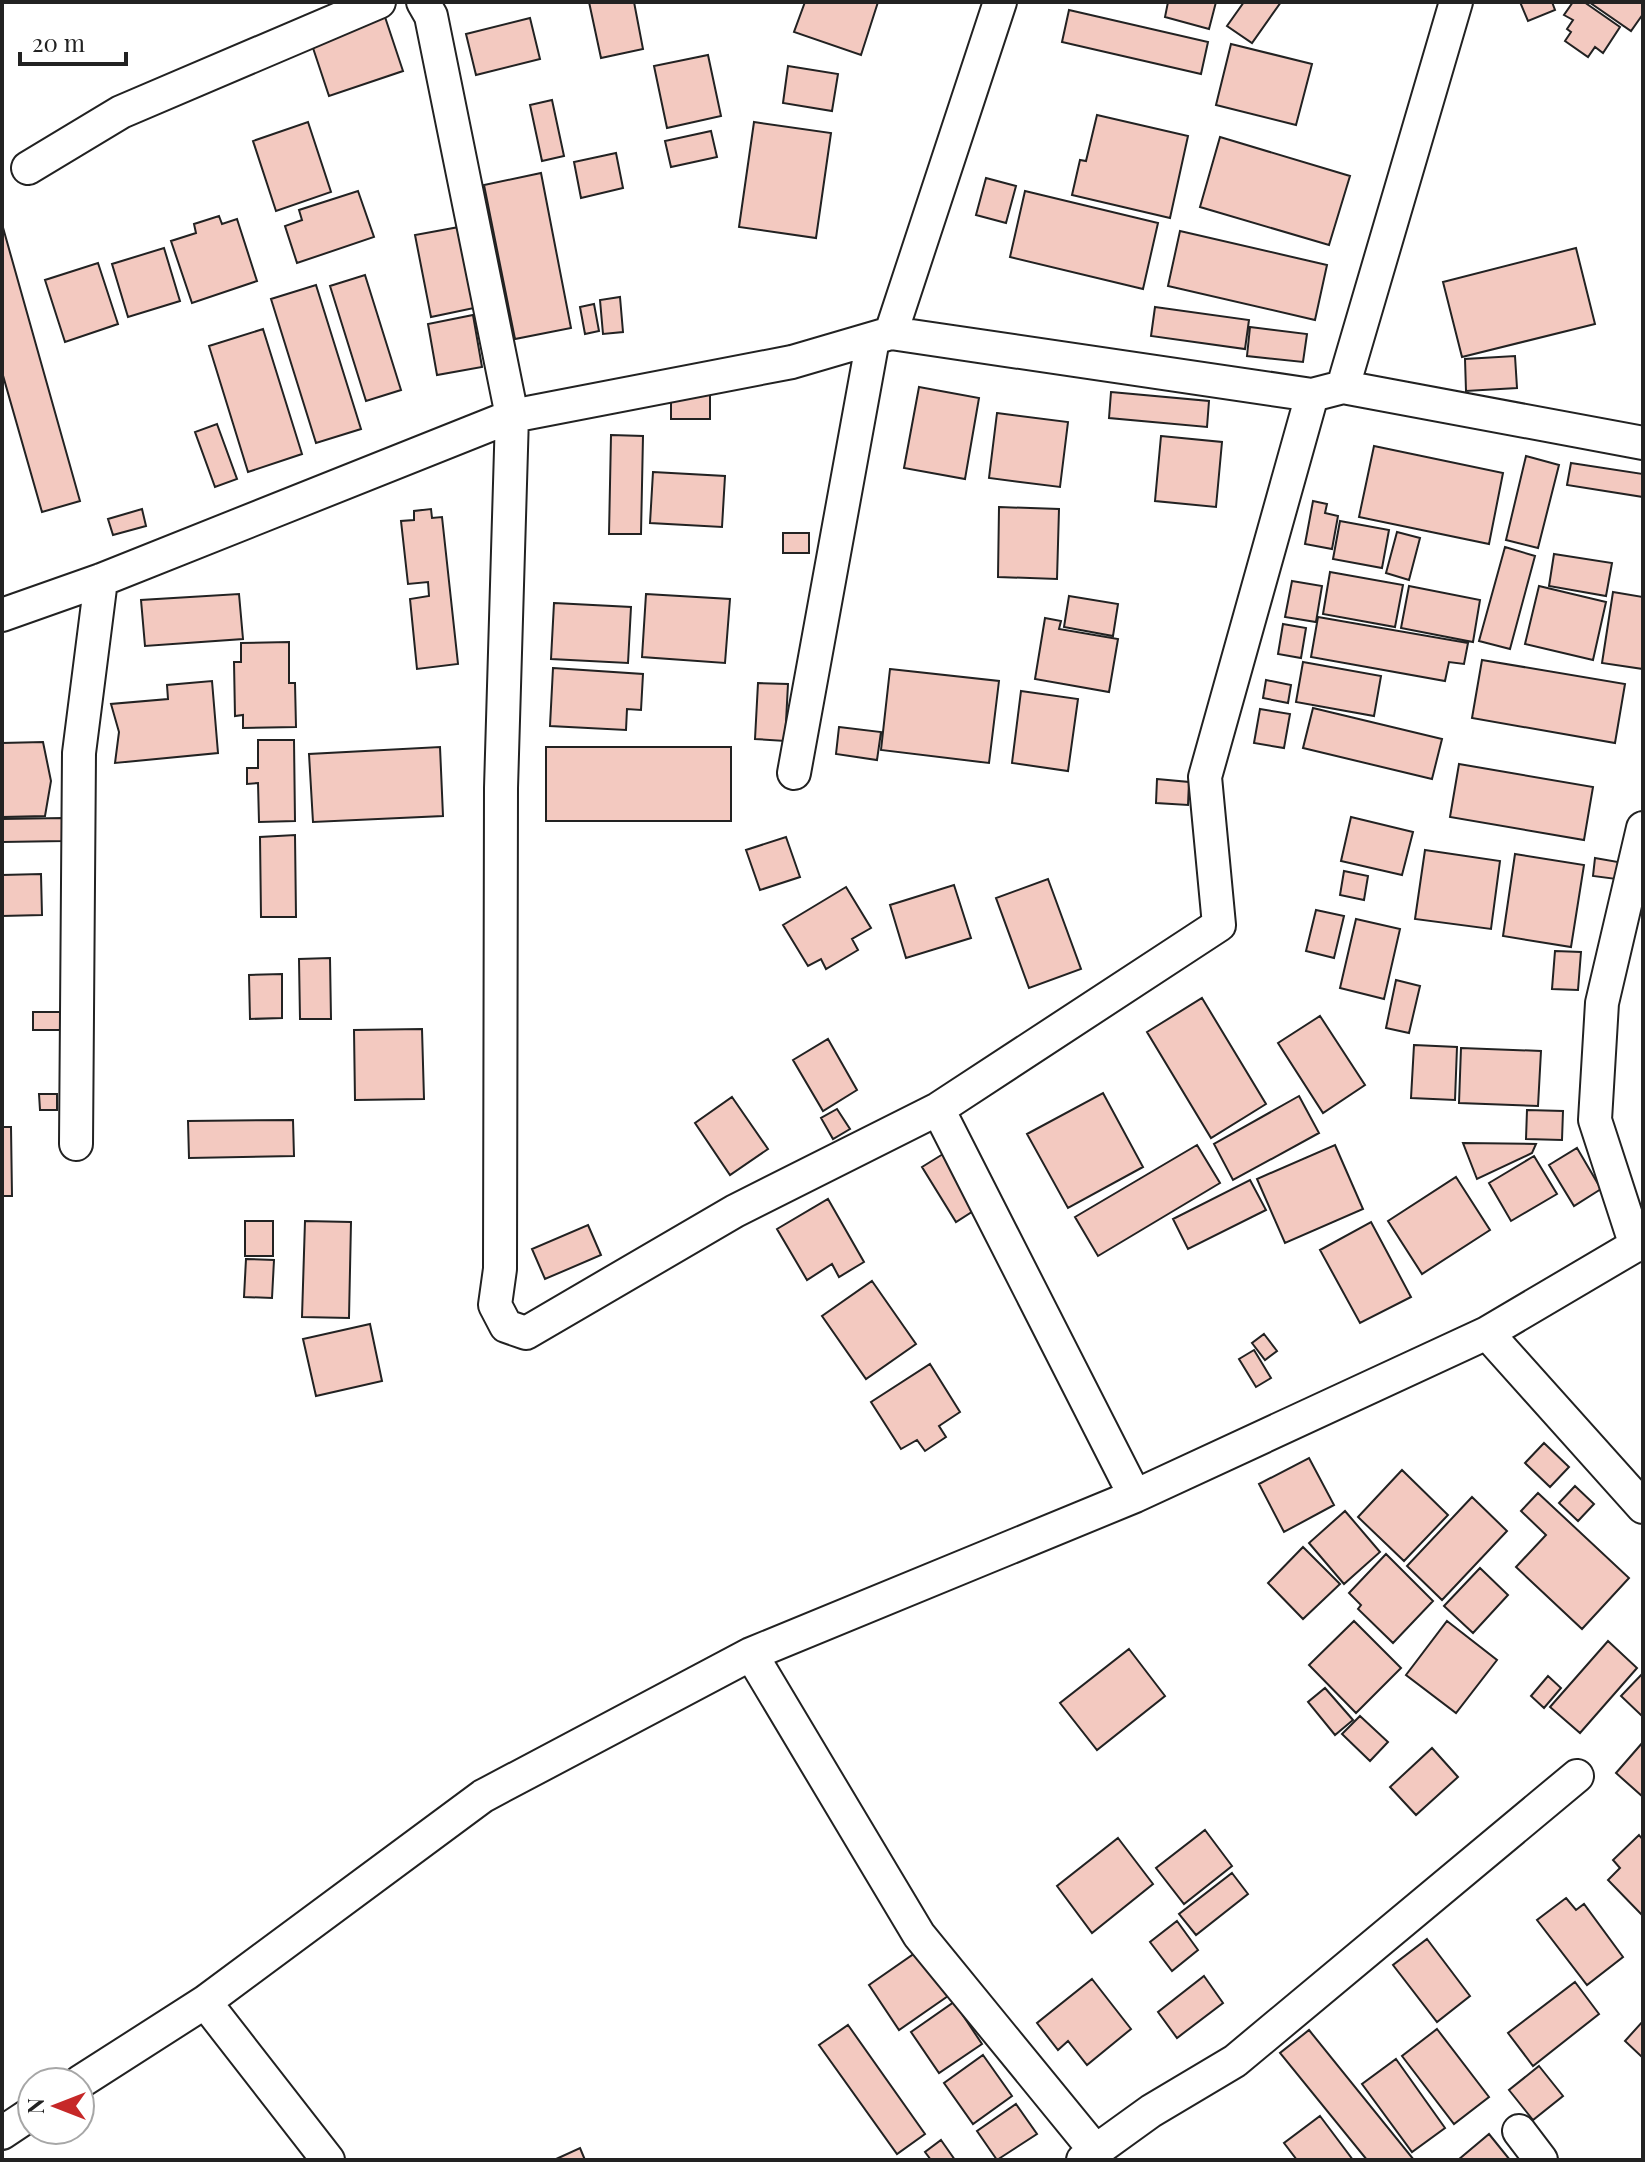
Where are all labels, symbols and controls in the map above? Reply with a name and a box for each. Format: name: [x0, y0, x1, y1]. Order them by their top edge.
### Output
scale bar: [20, 16, 126, 66]
text: 20 m: [32, 26, 85, 58]
north arrow: [16, 2066, 96, 2146]
text: N: [20, 2098, 50, 2114]

